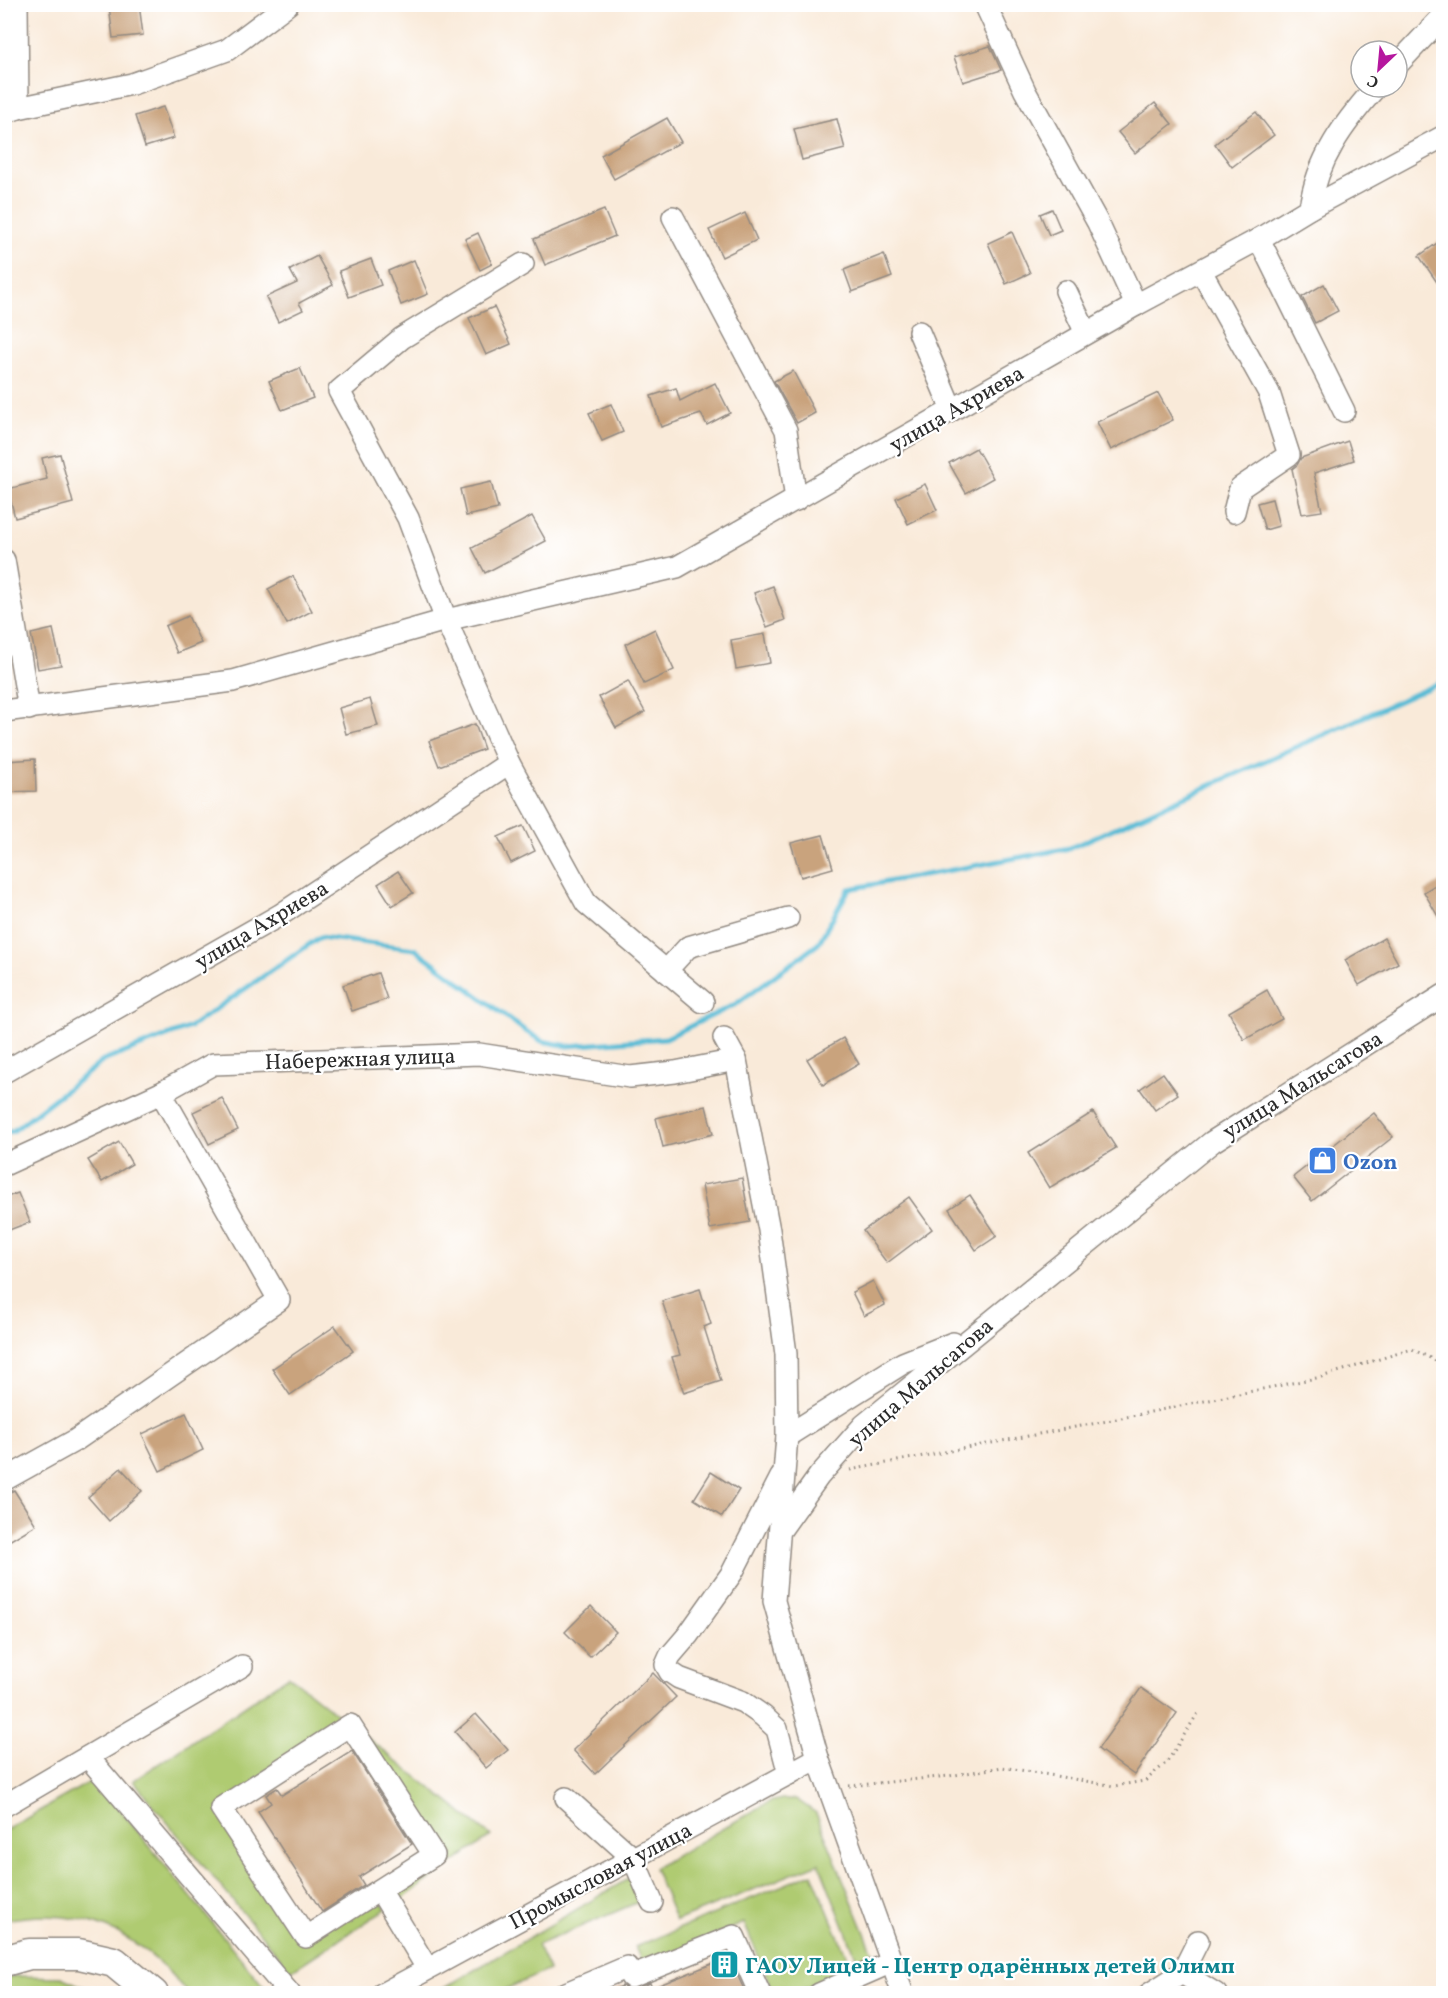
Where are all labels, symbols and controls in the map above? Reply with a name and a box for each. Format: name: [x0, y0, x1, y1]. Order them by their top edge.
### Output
north arrow: [1349, 39, 1409, 99]
text: С: [1364, 69, 1383, 93]
street label: улица Ахриева: [884, 359, 1030, 461]
street label: улица Ахриева: [190, 874, 335, 978]
street label: улица Мальсагова: [1217, 1024, 1389, 1148]
street label: Набережная улица: [264, 1042, 456, 1079]
shop icon: Ozon: [1306, 1145, 1338, 1177]
place label: Ozon: [1343, 1148, 1398, 1179]
street label: улица Мальсагова: [842, 1312, 1001, 1456]
street label: Промысловая улица: [504, 1816, 698, 1939]
building icon: ГАОУ Лицей - Центр одарённых детей Олимп: [708, 1949, 740, 1981]
place label: ГАОУ Лицей - Центр одарённых детей Олимп: [745, 1952, 1235, 1983]

